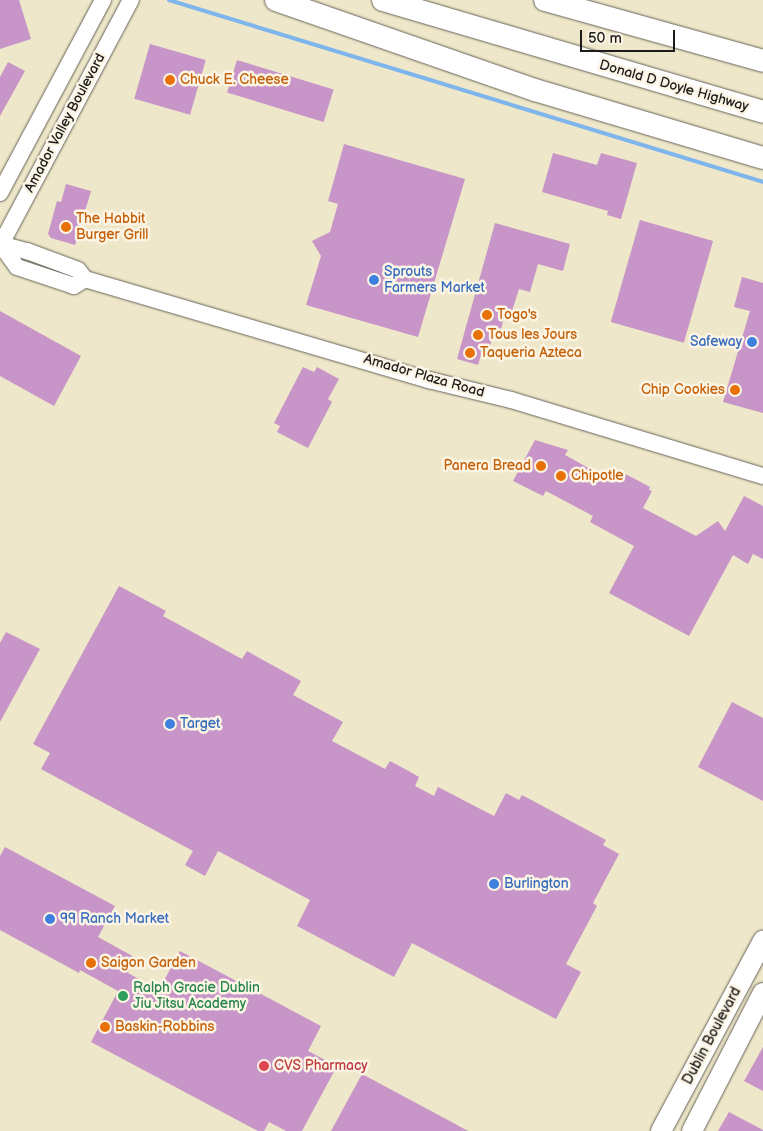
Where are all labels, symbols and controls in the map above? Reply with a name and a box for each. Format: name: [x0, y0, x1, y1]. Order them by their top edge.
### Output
scale bar: [583, 20, 678, 52]
text: 50 m: [588, 29, 622, 48]
street label: Amador Valley Boulevard: [21, 50, 109, 196]
street label: Donald D Doyle Highway: [597, 57, 751, 115]
place label: Chuck E. Cheese: [180, 72, 289, 88]
marker: Chuck E. Cheese: [164, 74, 176, 86]
place label: The Habbit Burger Grill: [76, 211, 148, 243]
marker: The Habbit Burger Grill: [60, 221, 72, 233]
place label: Sprouts Farmers Market: [384, 264, 485, 296]
marker: Sprouts Farmers Market: [368, 274, 380, 286]
place label: Togo's: [497, 307, 537, 323]
marker: Togo's: [481, 309, 493, 321]
place label: Tous les Jours: [488, 327, 578, 343]
marker: Tous les Jours: [472, 329, 484, 341]
place label: Safeway: [690, 334, 742, 350]
marker: Safeway: [746, 336, 758, 348]
place label: Taqueria Azteca: [480, 345, 582, 361]
marker: Taqueria Azteca: [464, 347, 476, 359]
street label: Amador Plaza Road: [362, 351, 486, 401]
place label: Chip Cookies: [641, 382, 725, 398]
marker: Chip Cookies: [729, 384, 741, 396]
place label: Panera Bread: [444, 458, 531, 474]
marker: Panera Bread: [535, 460, 547, 472]
place label: Chipotle: [571, 468, 623, 484]
marker: Chipotle: [555, 470, 567, 482]
place label: Target: [180, 716, 220, 732]
marker: Target: [164, 718, 176, 730]
place label: Burlington: [504, 876, 569, 892]
marker: Burlington: [488, 878, 500, 890]
place label: 99 Ranch Market: [60, 911, 169, 927]
marker: 99 Ranch Market: [44, 913, 56, 925]
place label: Saigon Garden: [101, 955, 196, 971]
marker: Saigon Garden: [85, 957, 97, 969]
place label: Ralph Gracie Dublin Jiu Jitsu Academy: [133, 980, 260, 1012]
street label: Dublin Boulevard: [679, 985, 745, 1087]
marker: Ralph Gracie Dublin Jiu Jitsu Academy: [117, 990, 129, 1002]
place label: Baskin-Robbins: [115, 1019, 214, 1035]
marker: Baskin-Robbins: [99, 1021, 111, 1033]
place label: CVS Pharmacy: [274, 1058, 368, 1074]
marker: CVS Pharmacy: [258, 1060, 270, 1072]

